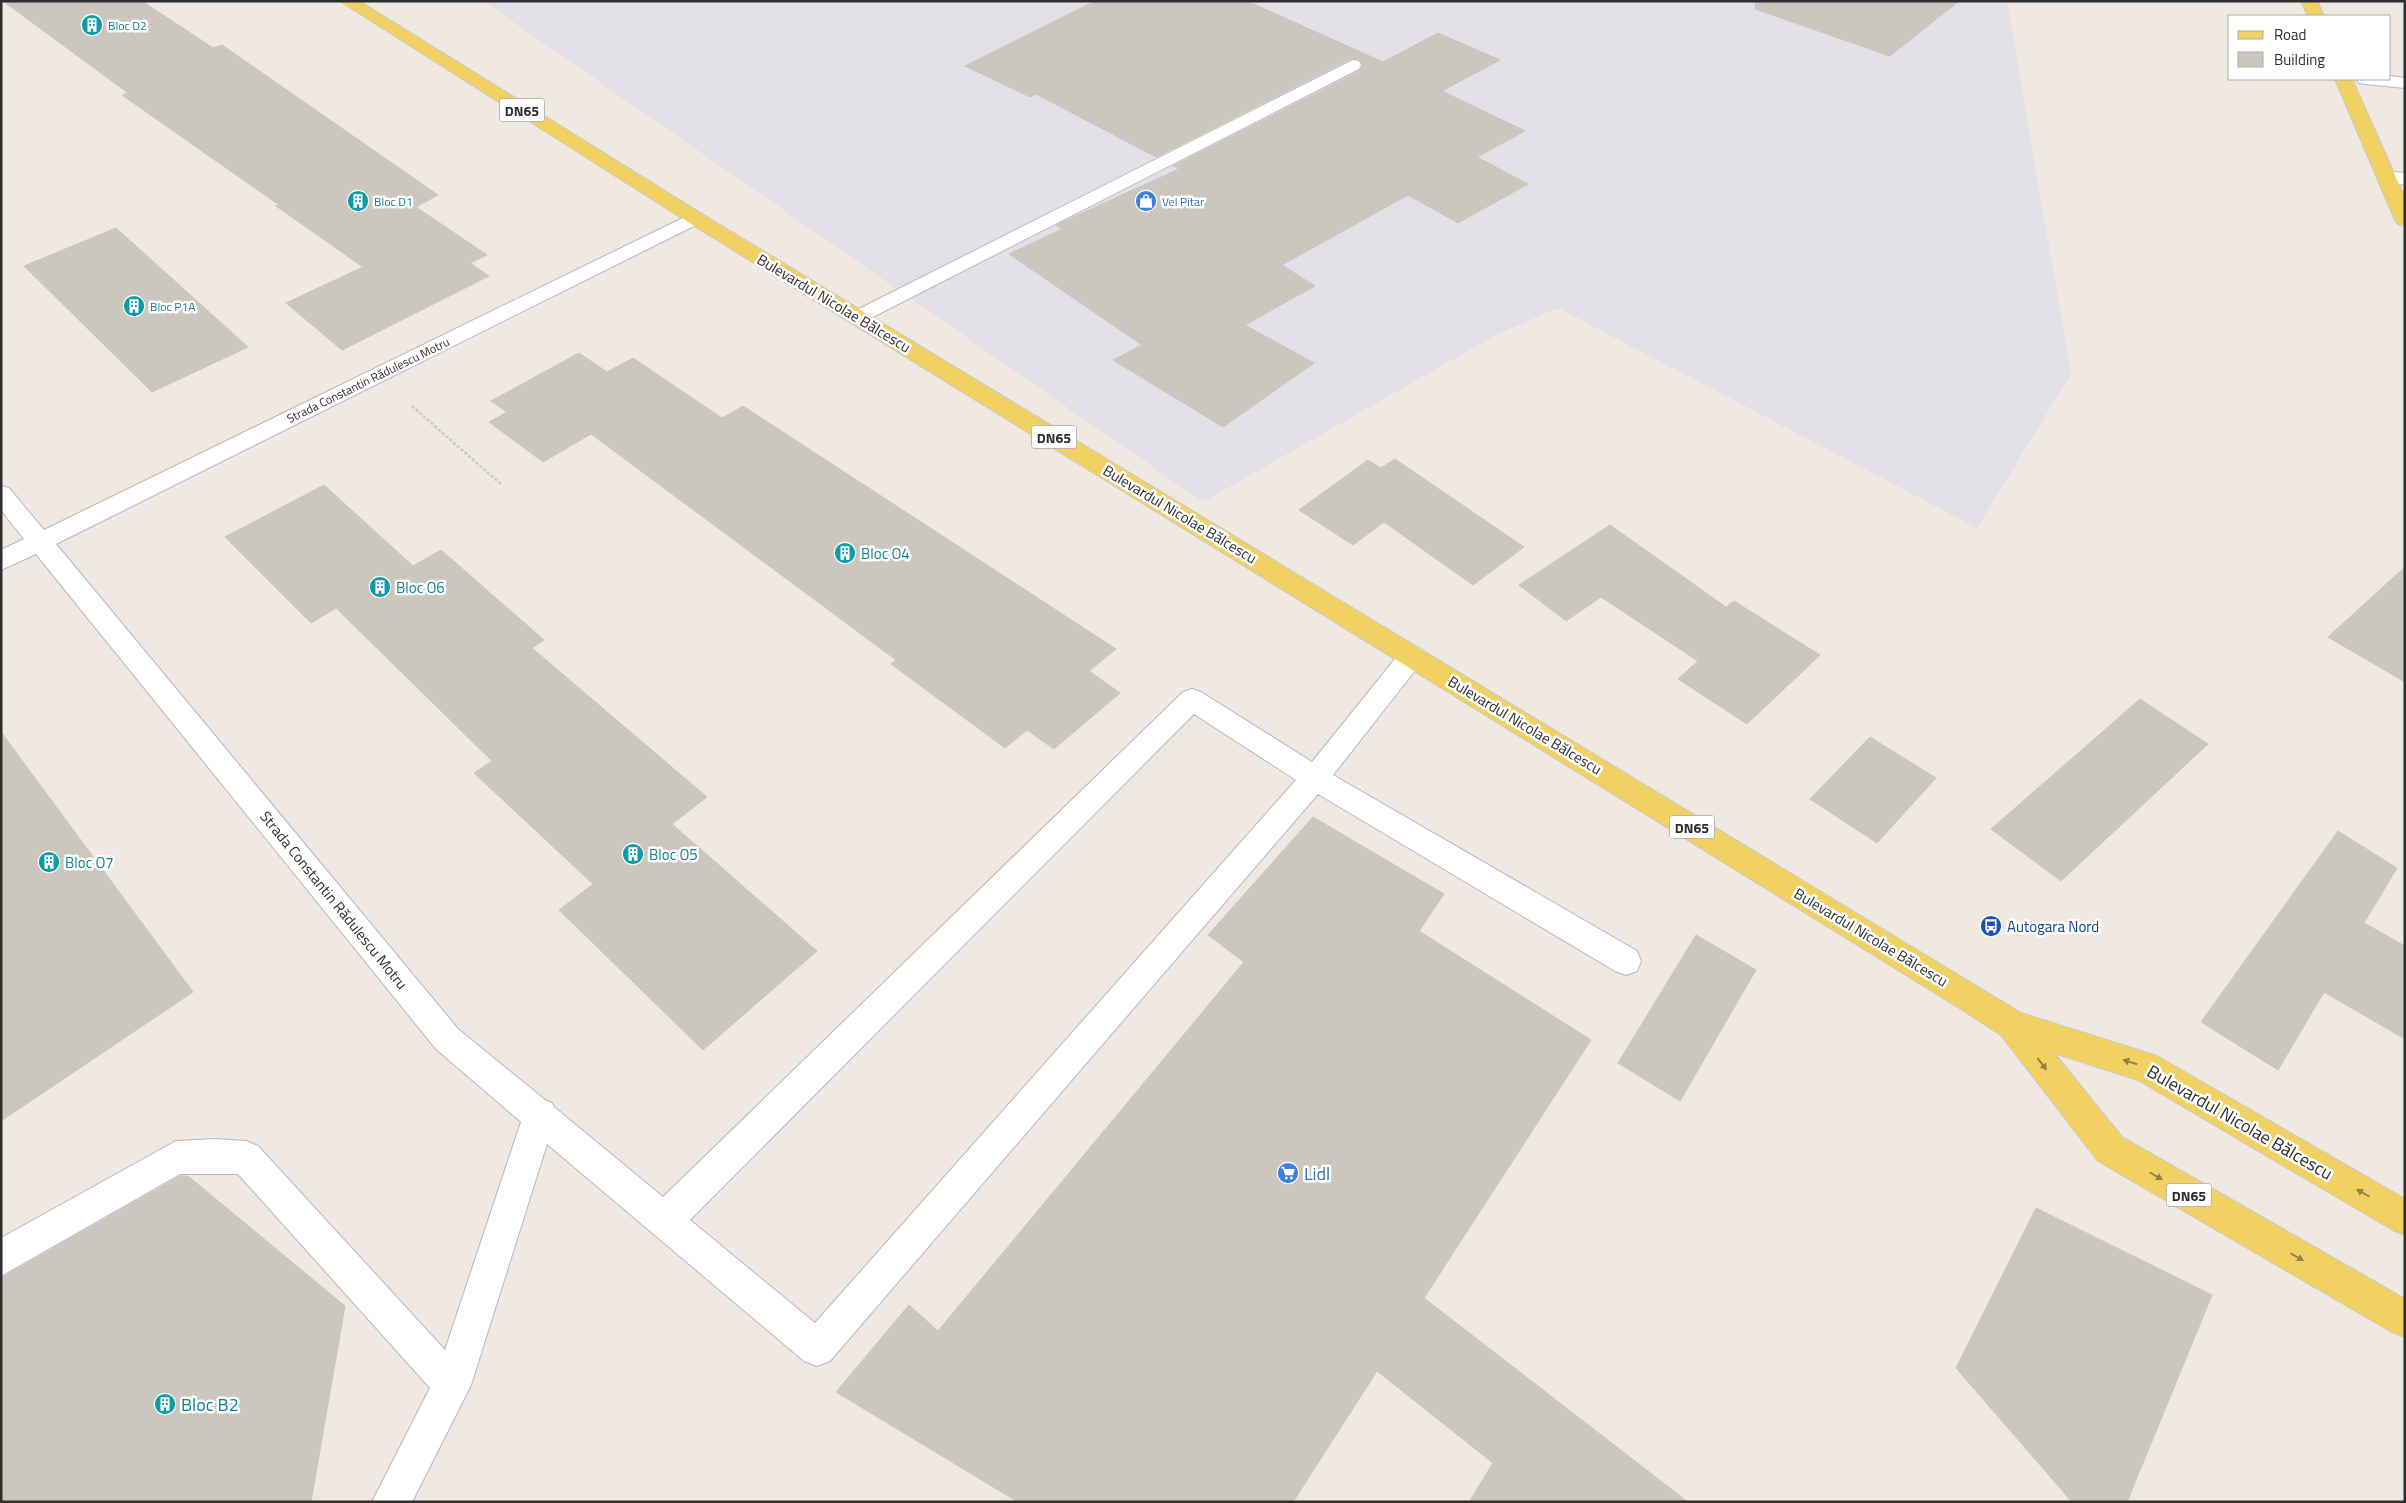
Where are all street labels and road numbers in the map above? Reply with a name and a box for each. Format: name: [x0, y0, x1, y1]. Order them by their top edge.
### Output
road number: DN65: [500, 98, 544, 122]
street label: Bulevardul Nicolae Bălcescu: [753, 248, 915, 358]
street label: Strada Constantin Rădulescu Motru: [283, 332, 453, 428]
road number: DN65: [1032, 426, 1076, 448]
street label: Bulevardul Nicolae Bălcescu: [1099, 459, 1261, 569]
street label: Bulevardul Nicolae Bălcescu: [1444, 670, 1606, 780]
street label: Strada Constantin Rădulescu Motru: [255, 806, 413, 994]
road number: DN65: [1670, 816, 1714, 839]
street label: Bulevardul Nicolae Bălcescu: [1790, 882, 1952, 992]
street label: Bulevardul Nicolae Bălcescu: [2142, 1058, 2338, 1186]
road number: DN65: [2166, 1184, 2212, 1206]

